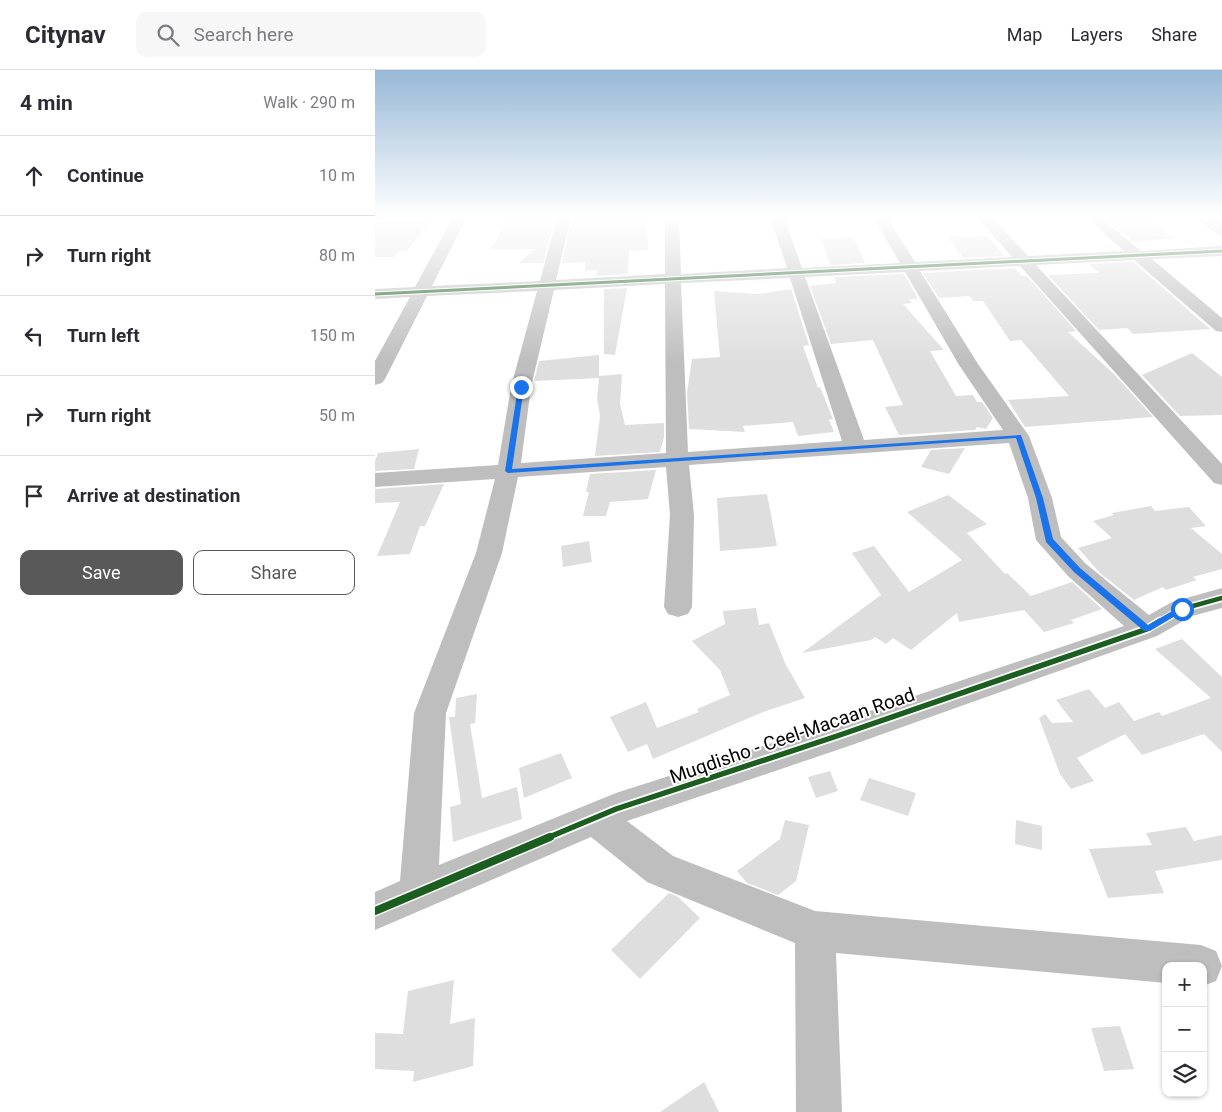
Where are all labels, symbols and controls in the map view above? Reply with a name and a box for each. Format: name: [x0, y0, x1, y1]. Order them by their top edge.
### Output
search box: [136, 12, 486, 57]
text: Citynav: [25, 21, 106, 49]
icon: search: [154, 21, 182, 49]
text: Search here: [194, 23, 294, 46]
text: Map: [1007, 24, 1042, 45]
text: Layers: [1070, 24, 1123, 45]
text: Share: [1151, 24, 1197, 45]
text: 4 min: [20, 91, 73, 115]
text: Walk · 290 m: [263, 93, 355, 112]
icon: ahead: [20, 162, 48, 190]
text: Continue: [67, 164, 144, 187]
text: 10 m: [319, 166, 355, 185]
icon: right: [20, 242, 48, 270]
text: Turn right: [67, 244, 151, 267]
text: 80 m: [319, 246, 355, 265]
icon: left: [20, 322, 48, 350]
text: Turn left: [67, 324, 140, 347]
text: 150 m: [310, 326, 355, 345]
route end: [510, 376, 533, 399]
icon: right: [20, 402, 48, 430]
text: Turn right: [67, 404, 151, 427]
text: 50 m: [319, 406, 355, 425]
icon: arrive: [20, 482, 48, 510]
text: Arrive at destination: [67, 484, 240, 507]
button: Save: [20, 550, 183, 595]
button: Share: [193, 550, 355, 595]
route start: [1171, 598, 1194, 621]
street label: Muqdisho - Ceel-Macaan Road: [667, 683, 918, 788]
map controls: [1162, 962, 1207, 1097]
button: +: [1162, 962, 1207, 1007]
button: −: [1162, 1007, 1207, 1052]
button: layers: [1162, 1052, 1207, 1097]

